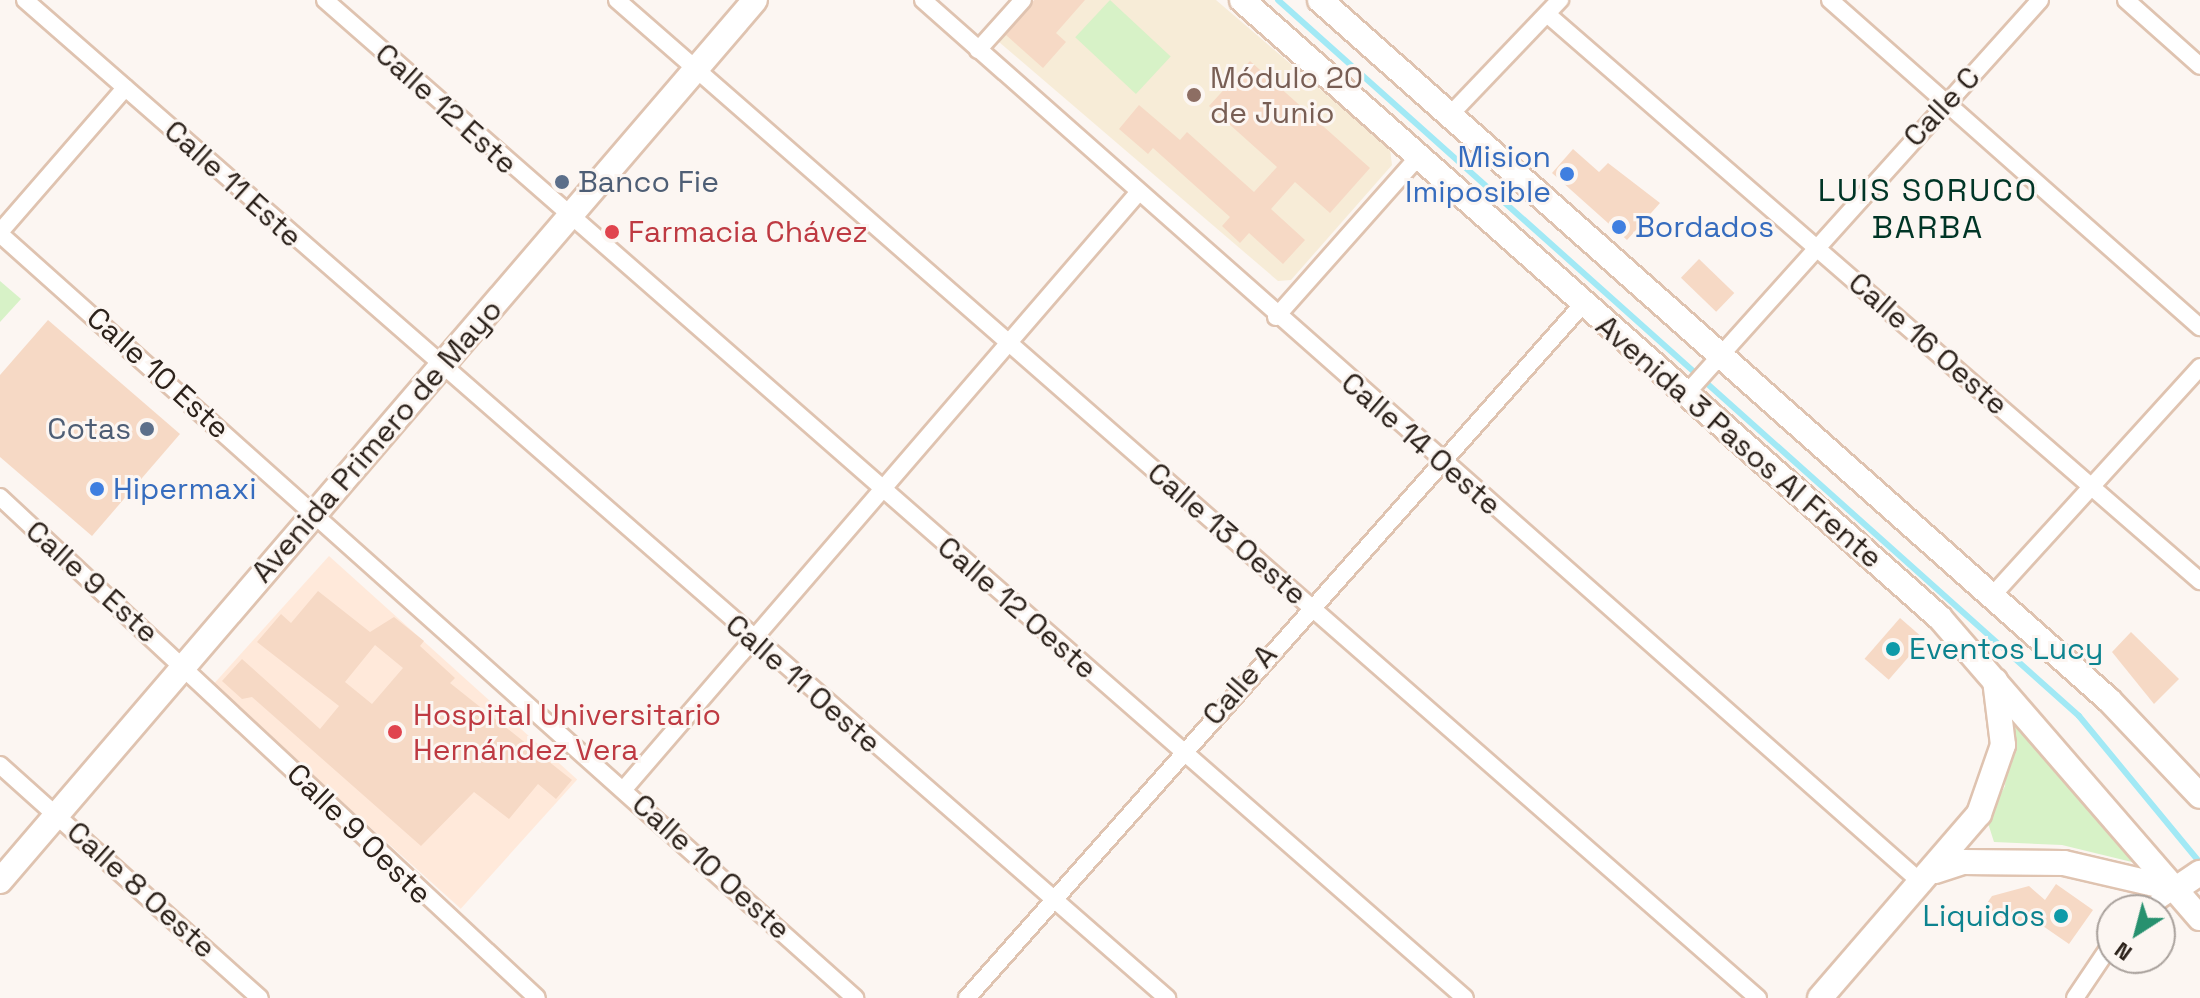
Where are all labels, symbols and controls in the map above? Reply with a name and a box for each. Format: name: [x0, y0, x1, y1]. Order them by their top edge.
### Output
street label: Calle 12 Este: [368, 36, 524, 182]
place label: Módulo 20 de Junio: [1210, 60, 1363, 130]
street label: Calle C: [1896, 60, 1988, 154]
marker: Módulo 20 de Junio: [1185, 86, 1203, 104]
street label: Calle 11 Este: [157, 113, 309, 255]
place label: Mision Imiposible: [1405, 139, 1551, 210]
place label: Banco Fie: [578, 164, 719, 200]
marker: Mision Imiposible: [1558, 165, 1576, 183]
district label: LUIS SORUCO BARBA: [1818, 172, 2038, 247]
marker: Banco Fie: [553, 173, 571, 191]
place label: Bordados: [1635, 209, 1774, 245]
place label: Farmacia Chávez: [628, 214, 868, 250]
marker: Bordados: [1610, 218, 1628, 236]
marker: Farmacia Chávez: [603, 223, 621, 241]
street label: Calle 16 Oeste: [1841, 265, 2015, 423]
street label: Avenida Primero de Mayo: [244, 292, 510, 590]
street label: Calle 10 Este: [79, 300, 237, 446]
street label: Avenida 3 Pasos Al Frente: [1588, 308, 1890, 576]
street label: Calle 14 Oeste: [1334, 365, 1508, 523]
place label: Cotas: [47, 411, 131, 447]
marker: Cotas: [138, 420, 156, 438]
street label: Calle 13 Oeste: [1140, 455, 1314, 613]
place label: Hipermaxi: [113, 471, 257, 507]
marker: Hipermaxi: [88, 480, 106, 498]
street label: Calle 9 Este: [18, 513, 166, 651]
street label: Calle 12 Oeste: [930, 529, 1104, 687]
street label: Calle 11 Oeste: [718, 607, 888, 761]
place label: Eventos Lucy: [1909, 631, 2103, 667]
street label: Calle A: [1195, 637, 1285, 733]
marker: Eventos Lucy: [1884, 640, 1902, 658]
place label: Hospital Universitario Hernández Vera: [413, 697, 721, 768]
marker: Hospital Universitario Hernández Vera: [384, 721, 406, 743]
street label: Calle 9 Oeste: [279, 756, 439, 912]
street label: Calle 10 Oeste: [624, 787, 798, 947]
street label: Calle 8 Oeste: [59, 814, 223, 966]
north arrow: [2096, 894, 2176, 974]
place label: Liquidos: [1923, 898, 2045, 934]
marker: Liquidos: [2052, 907, 2070, 925]
text: N: [2109, 936, 2137, 967]

